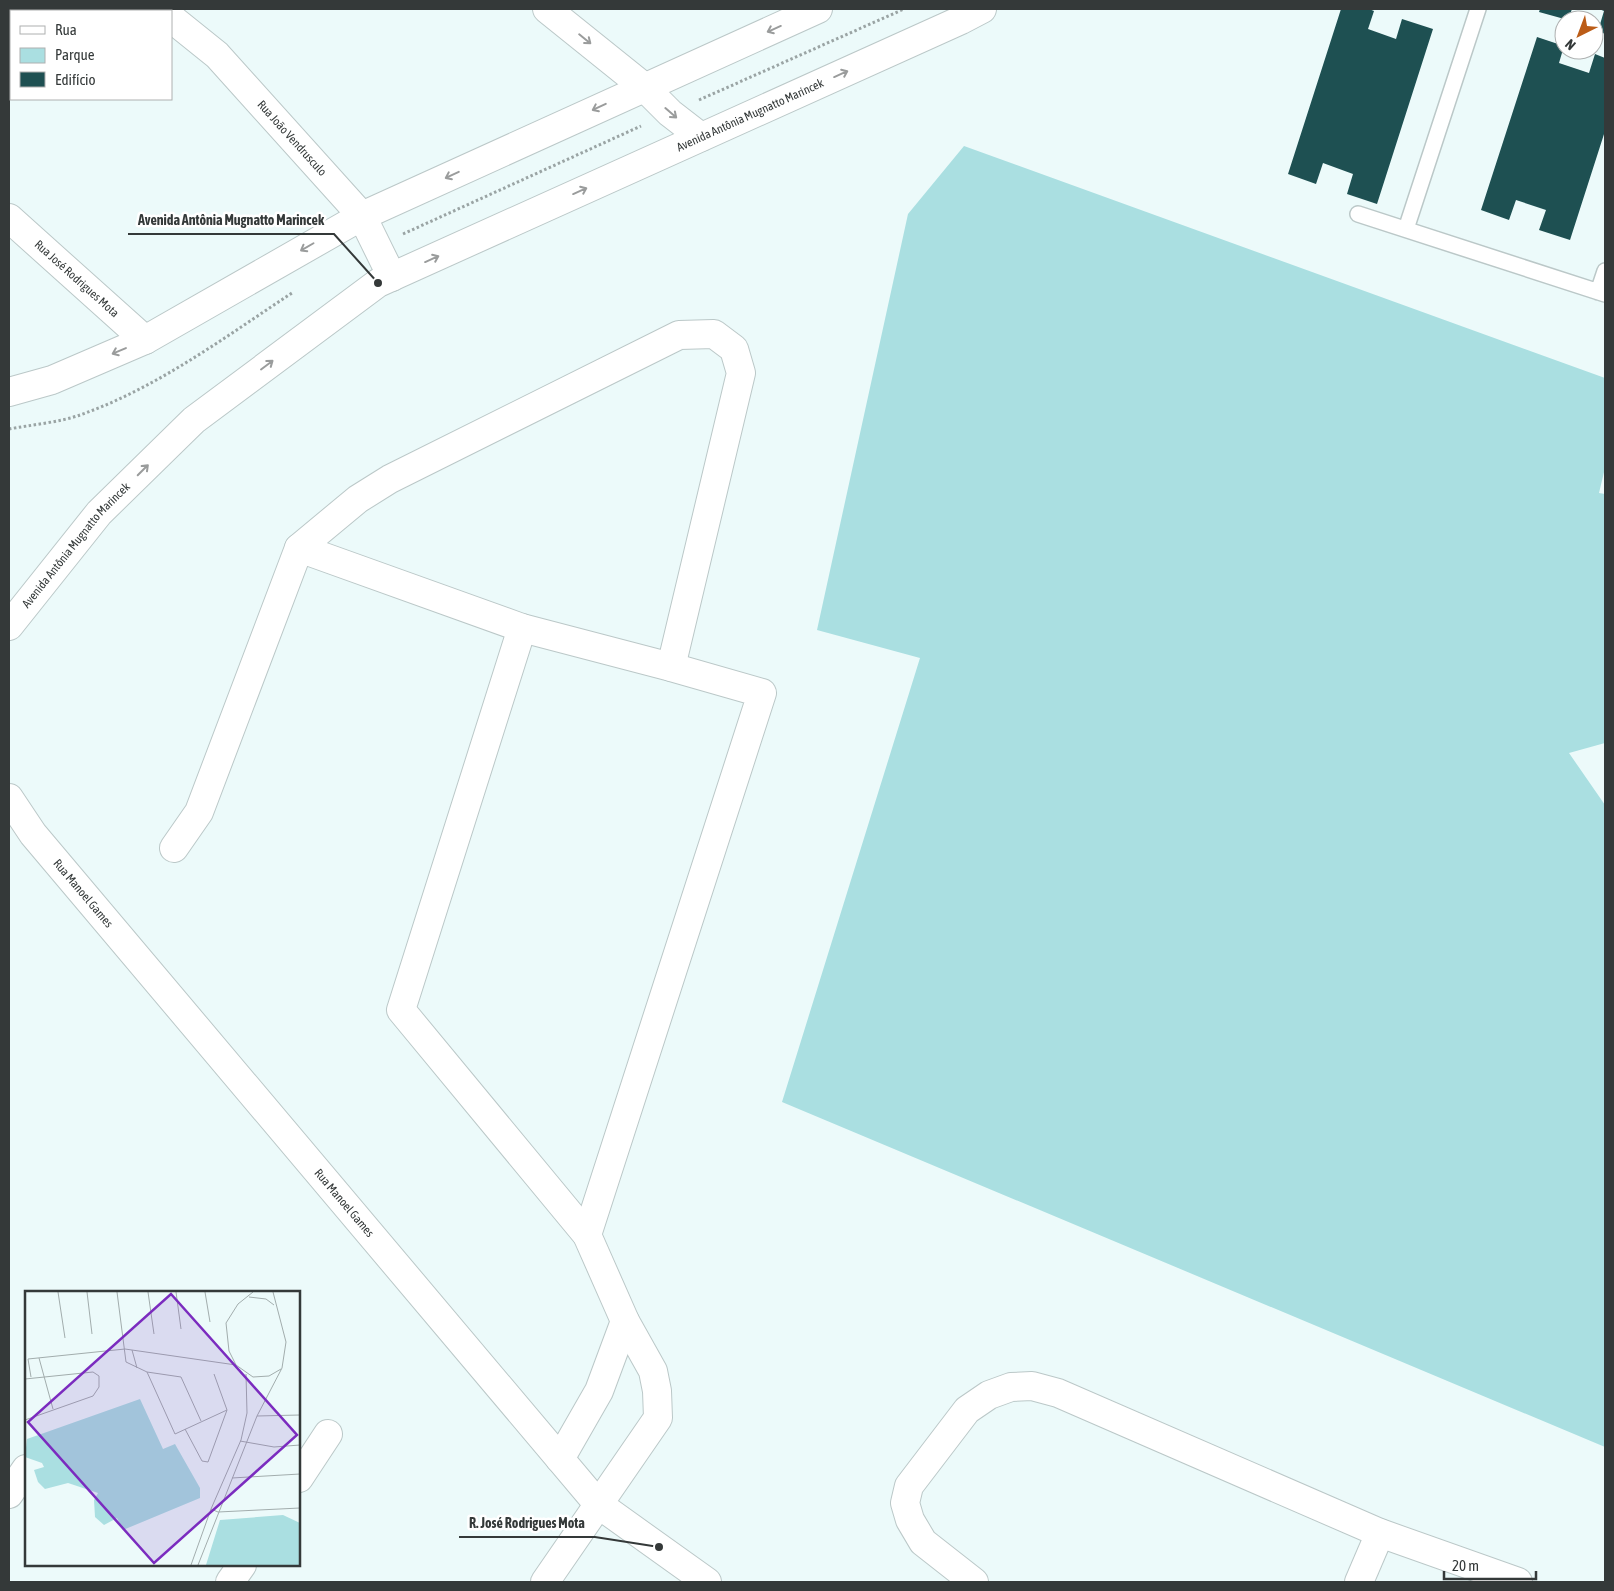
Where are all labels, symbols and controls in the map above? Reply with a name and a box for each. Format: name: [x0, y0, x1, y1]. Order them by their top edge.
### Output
legend: [10, 10, 172, 100]
north arrow: [1554, 10, 1604, 60]
text: Rua: [55, 21, 77, 38]
one-way arrow: [767, 24, 782, 34]
one-way arrow: [578, 34, 591, 45]
text: N: [1562, 36, 1579, 53]
text: Parque: [55, 46, 95, 63]
one-way arrow: [833, 68, 848, 78]
text: Edifício: [55, 71, 96, 88]
street label: Avenida Antônia Mugnatto Marincek: [674, 76, 826, 154]
street label: Rua João Vendrusculo: [254, 98, 330, 179]
one-way arrow: [592, 103, 607, 112]
one-way arrow: [664, 107, 677, 118]
one-way arrow: [445, 170, 460, 180]
one-way arrow: [572, 186, 587, 196]
callout: Avenida Antônia Mugnatto Marincek: [128, 205, 334, 234]
text: Avenida Antônia Mugnatto Marincek: [137, 212, 325, 228]
street label: Rua José Rodrigues Mota: [32, 237, 122, 320]
one-way arrow: [300, 243, 314, 253]
one-way arrow: [424, 253, 439, 263]
one-way arrow: [112, 347, 127, 357]
one-way arrow: [260, 360, 273, 371]
one-way arrow: [137, 464, 149, 476]
street label: Avenida Antônia Mugnatto Marincek: [19, 479, 133, 611]
street label: Rua Manoel Games: [50, 857, 116, 930]
street label: Rua Manoel Games: [312, 1166, 377, 1240]
inset map: [25, 1291, 300, 1566]
callout: R. José Rodrigues Mota: [459, 1508, 595, 1537]
text: R. José Rodrigues Mota: [469, 1515, 585, 1531]
scale bar: [1444, 1548, 1536, 1580]
text: 20 m: [1452, 1557, 1479, 1574]

